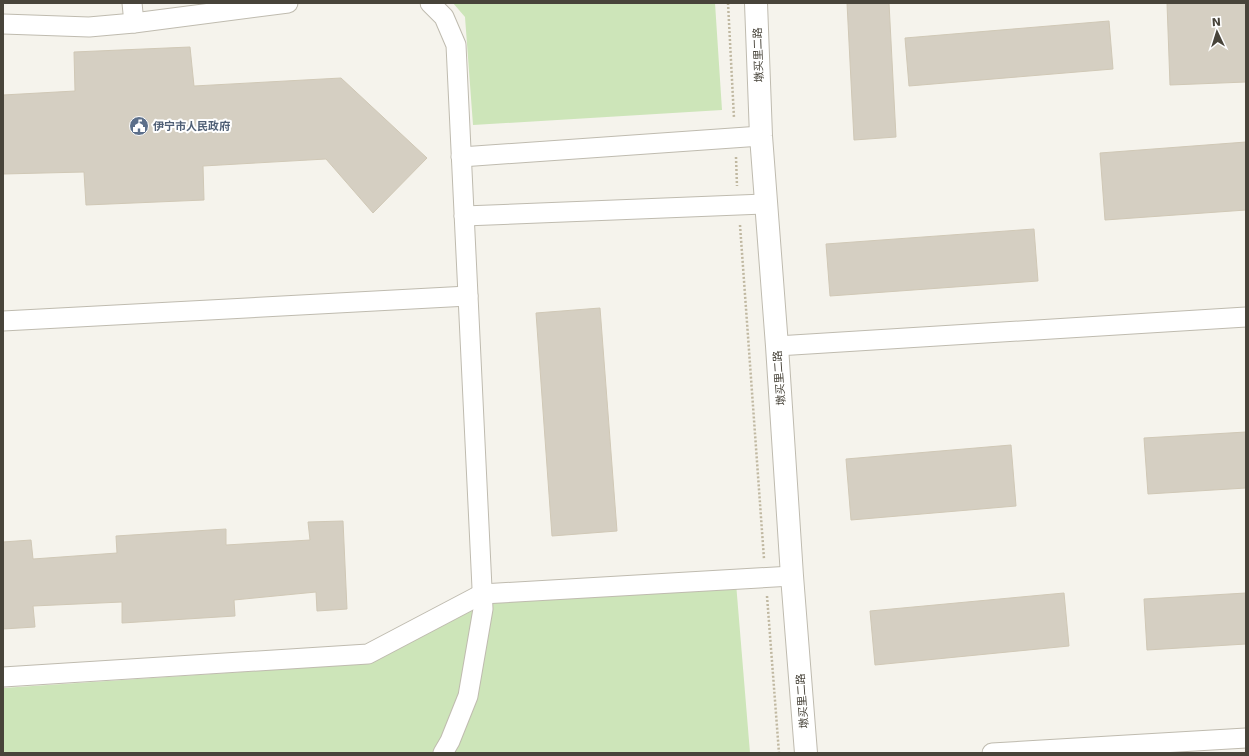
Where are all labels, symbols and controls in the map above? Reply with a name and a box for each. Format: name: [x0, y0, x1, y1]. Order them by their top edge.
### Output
north arrow: [1197, 12, 1237, 52]
text: N: [1211, 16, 1221, 29]
street label: 墩买里二路: [751, 27, 766, 83]
public building icon: 伊宁市人民政府: [128, 115, 150, 137]
place label: 伊宁市人民政府: [153, 120, 230, 133]
street label: 墩买里二路: [771, 350, 788, 406]
street label: 墩买里二路: [794, 673, 811, 729]

